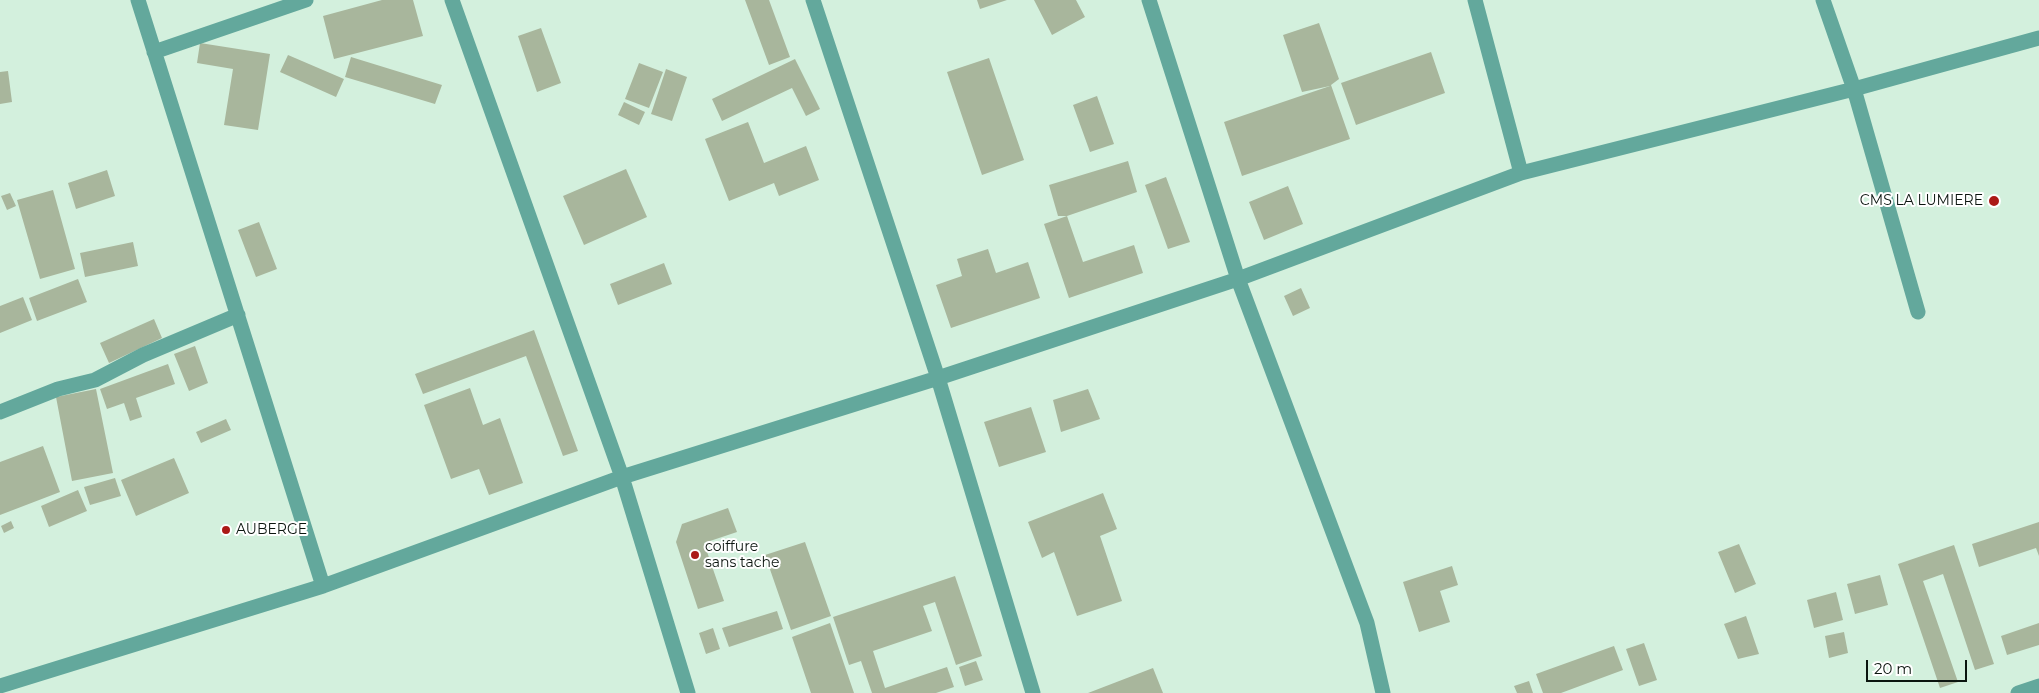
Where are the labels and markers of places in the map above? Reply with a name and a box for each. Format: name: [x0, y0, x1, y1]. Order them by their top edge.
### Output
place label: CMS LA LUMIERE: [1860, 193, 1983, 209]
marker: CMS LA LUMIERE: [1987, 194, 2001, 208]
place label: AUBERGE: [236, 522, 307, 538]
marker: AUBERGE: [220, 524, 232, 536]
place label: coiffure sans tache: [705, 539, 779, 572]
marker: coiffure sans tache: [689, 549, 701, 561]

